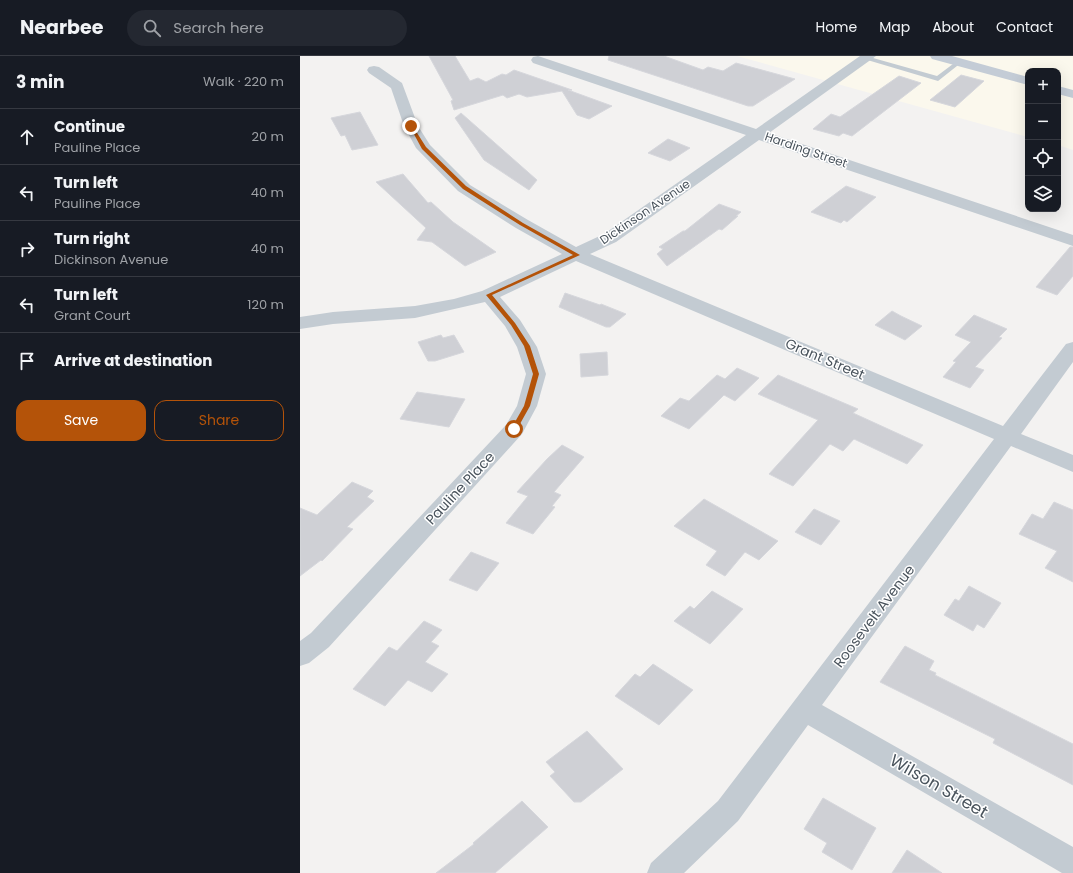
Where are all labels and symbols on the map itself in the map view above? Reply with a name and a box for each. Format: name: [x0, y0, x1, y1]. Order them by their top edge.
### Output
route end: [402, 117, 420, 135]
street label: Harding Street: [763, 127, 850, 172]
street label: Dickinson Avenue: [596, 175, 693, 248]
street label: Grant Street: [782, 333, 868, 385]
route start: [505, 420, 523, 438]
street label: Pauline Place: [421, 447, 499, 529]
street label: Roosevelt Avenue: [829, 560, 919, 671]
street label: Wilson Street: [885, 748, 993, 824]

